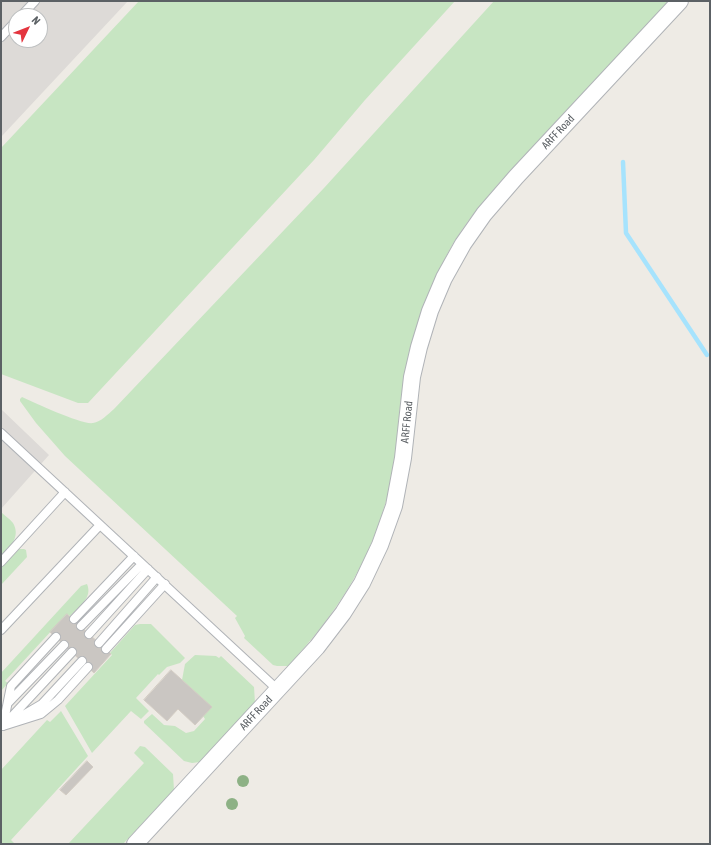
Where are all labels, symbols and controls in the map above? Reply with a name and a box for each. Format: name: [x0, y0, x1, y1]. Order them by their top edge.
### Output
north arrow: [8, 8, 48, 48]
text: N: [29, 14, 43, 27]
street label: ARFF Road: [539, 112, 577, 152]
street label: ARFF Road: [398, 400, 416, 444]
street label: ARFF Road: [237, 693, 275, 733]

